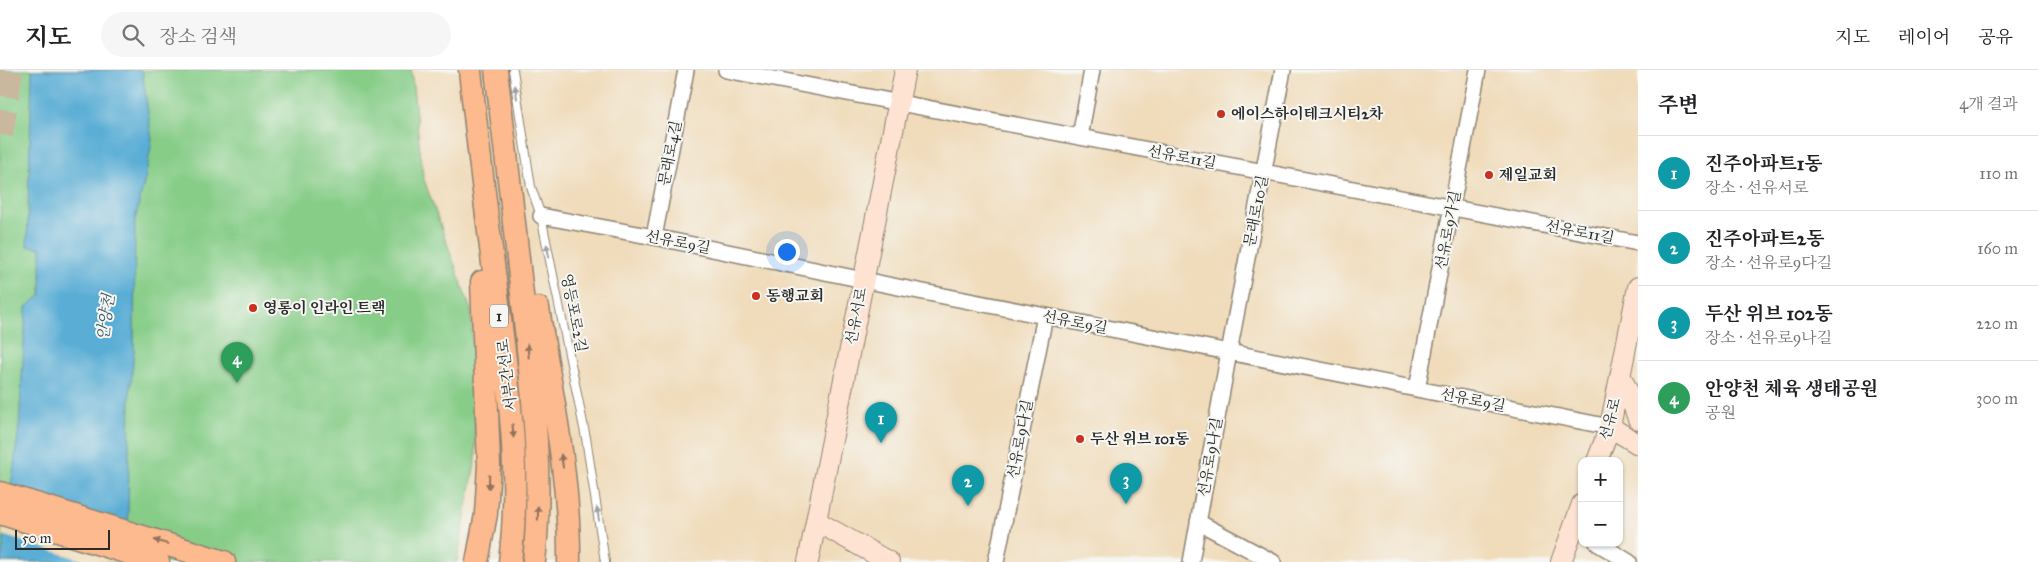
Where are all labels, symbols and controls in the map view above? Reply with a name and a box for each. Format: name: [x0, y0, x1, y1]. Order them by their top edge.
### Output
search box: [101, 12, 451, 57]
icon: search: [119, 21, 147, 49]
text: 지도: [25, 22, 71, 52]
text: 장소 검색: [159, 25, 237, 48]
text: 지도: [1835, 26, 1870, 48]
text: 레이어: [1898, 26, 1950, 48]
text: 공유: [1978, 26, 2013, 48]
one-way arrow: [512, 84, 520, 100]
text: 주변: [1658, 92, 1699, 118]
text: 4개 결과: [1959, 94, 2018, 113]
place label: 에이스하이테크시티2차: [1231, 105, 1384, 123]
marker: 에이스하이테크시티2차: [1215, 108, 1227, 120]
street label: 문래로4길: [655, 119, 685, 187]
street label: 선유로11길: [1146, 142, 1218, 172]
text: 진주아파트1동: [1705, 152, 1823, 175]
text: 1: [1671, 164, 1677, 183]
text: 110 m: [1979, 164, 2018, 183]
place label: 제일교회: [1499, 166, 1557, 184]
marker: 제일교회: [1483, 169, 1495, 181]
street label: 문래로10길: [1240, 174, 1272, 248]
text: 장소 · 선유서로: [1705, 178, 1808, 197]
street label: 선유로9가길: [1431, 189, 1465, 271]
street label: 선유로11길: [1544, 217, 1616, 247]
street label: 선유로9길: [644, 227, 712, 257]
text: 진주아파트2동: [1705, 227, 1825, 250]
your location: [774, 239, 800, 265]
text: 2: [1670, 239, 1678, 258]
text: 160 m: [1977, 239, 2018, 258]
one-way arrow: [544, 243, 552, 259]
text: 장소 · 선유로9다길: [1705, 253, 1832, 272]
street label: 영등포로2길: [558, 272, 590, 354]
street label: 선유서로: [842, 285, 870, 346]
place label: 동행교회: [766, 287, 824, 305]
marker: 동행교회: [750, 290, 762, 302]
water label: 안양천: [93, 291, 118, 341]
place label: 영롱이 인라인 트랙: [263, 299, 385, 317]
marker: 영롱이 인라인 트랙: [247, 302, 259, 314]
text: 두산 위브 102동: [1705, 302, 1833, 325]
road number: 1: [490, 305, 508, 328]
street label: 선유로9길: [1041, 307, 1109, 337]
text: 3: [1671, 314, 1677, 333]
text: 220 m: [1976, 314, 2018, 333]
text: 장소 · 선유로9나길: [1705, 328, 1832, 347]
street label: 서부간선로: [494, 337, 520, 412]
pin: 4: [221, 342, 253, 383]
one-way arrow: [524, 343, 532, 359]
text: 안양천 체육 생태공원: [1705, 377, 1878, 400]
street label: 선유로9길: [1439, 385, 1507, 415]
text: 4: [1670, 389, 1678, 408]
text: 300 m: [1976, 389, 2018, 408]
street label: 선유로: [1596, 395, 1624, 442]
street label: 선유로9다길: [1003, 398, 1037, 480]
pin: 1: [865, 402, 897, 443]
text: 공원: [1705, 403, 1736, 422]
street label: 선유로9나길: [1194, 416, 1226, 498]
one-way arrow: [509, 423, 517, 439]
place label: 두산 위브 101동: [1090, 430, 1190, 448]
marker: 두산 위브 101동: [1074, 433, 1086, 445]
one-way arrow: [558, 453, 566, 469]
map controls: [1578, 457, 1623, 547]
button: +: [1578, 457, 1623, 502]
pin: 3: [1110, 463, 1142, 504]
pin: 2: [952, 465, 984, 506]
one-way arrow: [485, 474, 493, 490]
button: −: [1578, 502, 1623, 547]
one-way arrow: [534, 505, 542, 521]
one-way arrow: [594, 505, 602, 521]
scale bar: [15, 527, 110, 550]
text: 50 m: [22, 530, 51, 547]
one-way arrow: [153, 538, 168, 546]

